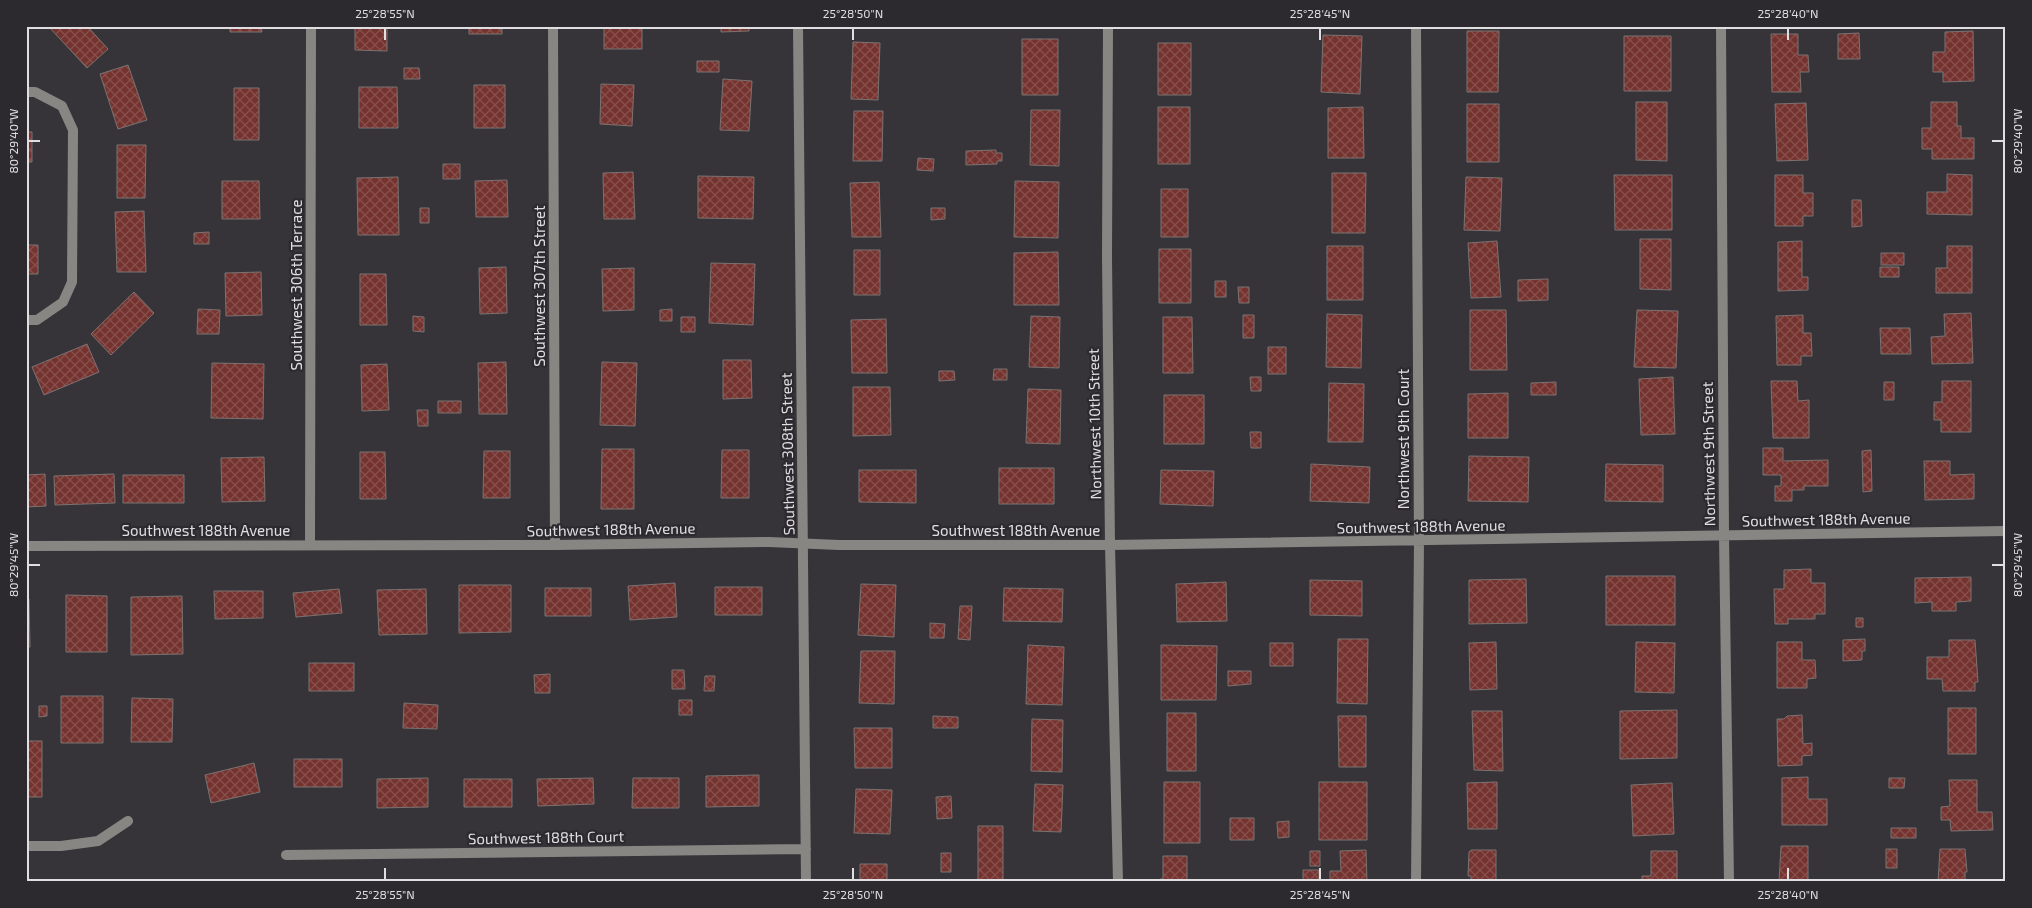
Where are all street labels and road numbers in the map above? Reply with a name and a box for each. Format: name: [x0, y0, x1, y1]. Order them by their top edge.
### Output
street label: Southwest 306th Terrace: [287, 200, 305, 371]
street label: Southwest 307th Street: [530, 205, 548, 367]
street label: Northwest 10th Street: [1084, 348, 1104, 500]
street label: Northwest 9th Court: [1394, 369, 1412, 509]
street label: Southwest 308th Street: [777, 372, 797, 536]
street label: Northwest 9th Street: [1698, 381, 1718, 526]
street label: Southwest 188th Avenue: [1741, 509, 1911, 529]
street label: Southwest 188th Avenue: [1336, 516, 1506, 536]
street label: Southwest 188th Avenue: [526, 519, 696, 539]
street label: Southwest 188th Avenue: [122, 521, 290, 539]
street label: Southwest 188th Avenue: [932, 521, 1100, 539]
street label: Southwest 188th Court: [468, 827, 625, 847]

